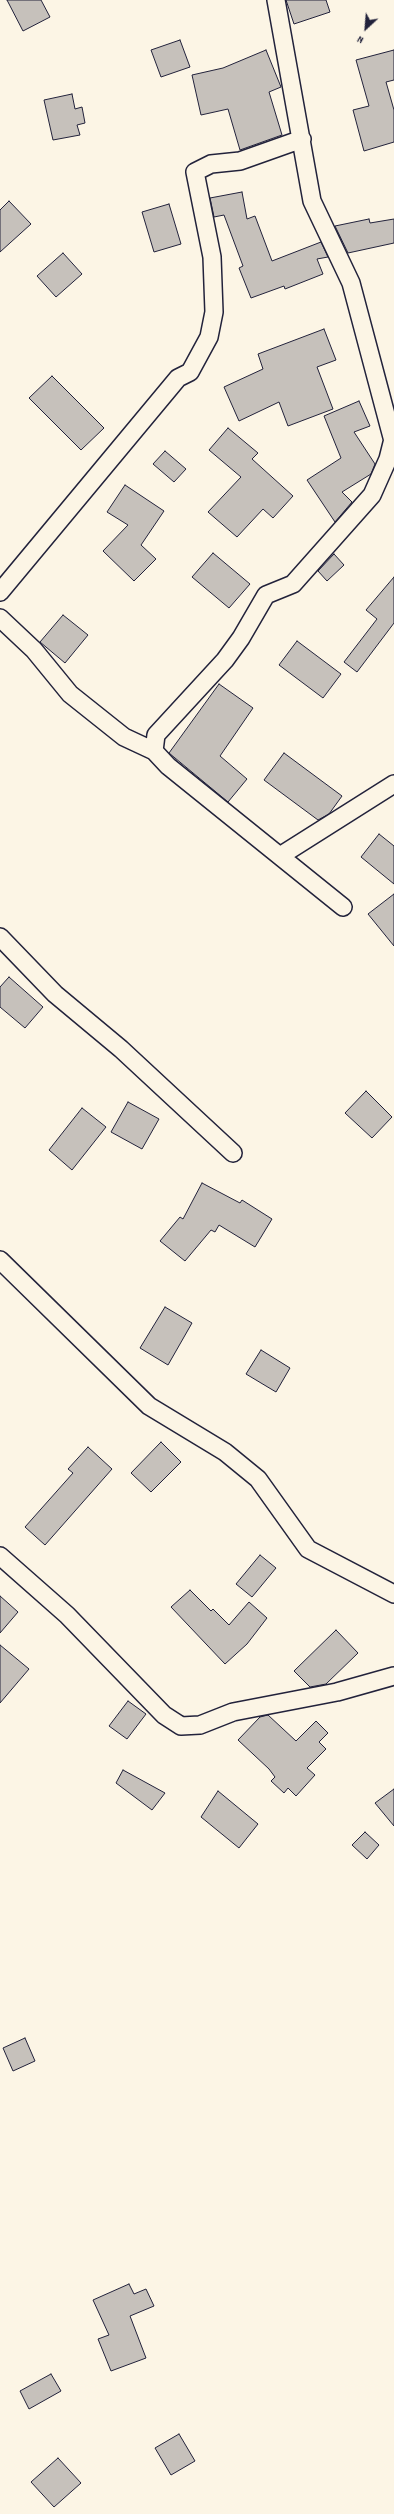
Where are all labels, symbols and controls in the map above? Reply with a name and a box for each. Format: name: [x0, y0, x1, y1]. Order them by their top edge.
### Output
north arrow: [346, 8, 386, 48]
text: N: [355, 30, 367, 47]

